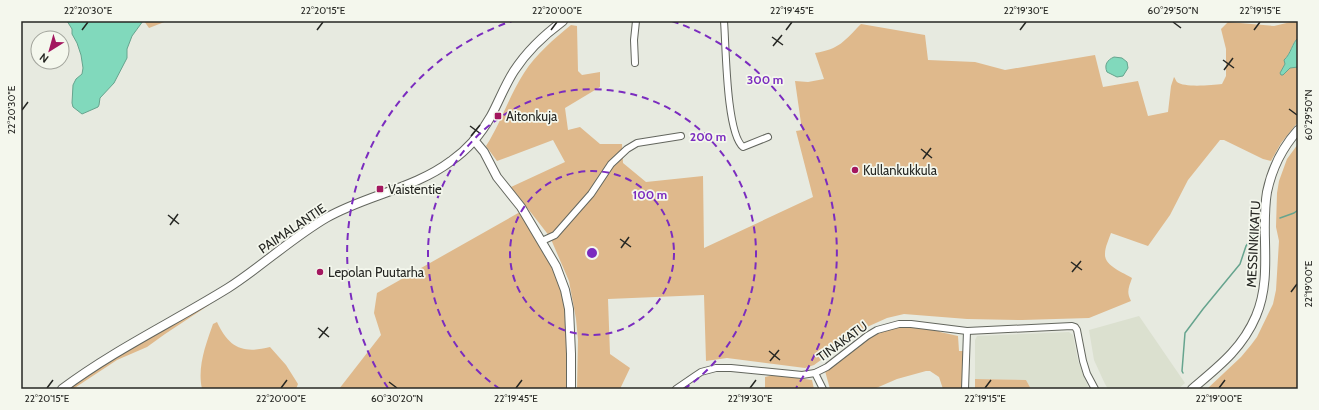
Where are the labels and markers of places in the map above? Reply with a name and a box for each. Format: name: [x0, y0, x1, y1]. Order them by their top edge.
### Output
place label: Aitonkuja: [506, 108, 558, 125]
marker: Aitonkuja: [493, 111, 503, 121]
place label: Kullankukkula: [863, 162, 938, 178]
marker: Kullankukkula: [850, 165, 860, 175]
place label: Vaistentie: [388, 181, 442, 197]
marker: Vaistentie: [375, 184, 385, 194]
centre of rings: [585, 246, 599, 260]
place label: Lepolan Puutarha: [328, 264, 425, 280]
marker: Lepolan Puutarha: [315, 267, 325, 277]

